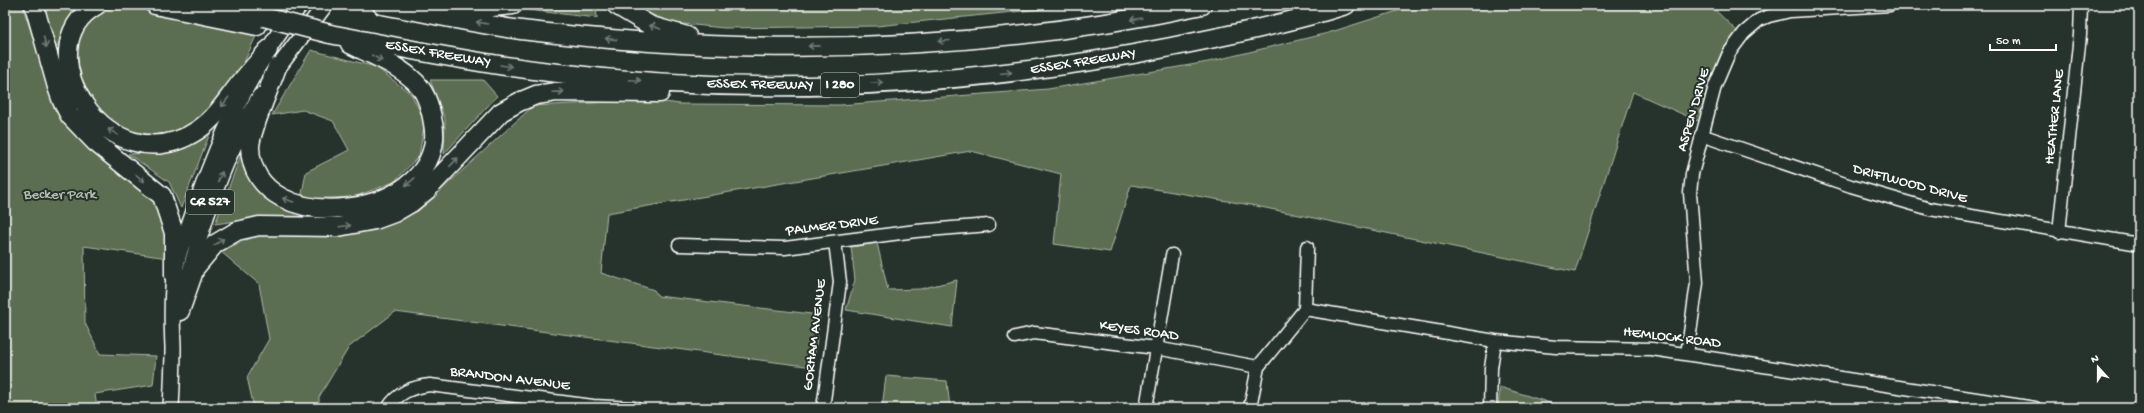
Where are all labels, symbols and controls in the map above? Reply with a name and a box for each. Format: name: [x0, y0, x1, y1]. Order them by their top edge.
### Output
one-way arrow: [1130, 15, 1143, 23]
one-way arrow: [476, 19, 489, 27]
one-way arrow: [649, 22, 661, 30]
scale bar: [1990, 26, 2056, 52]
one-way arrow: [605, 35, 618, 43]
text: 50 m: [1996, 35, 2021, 49]
one-way arrow: [42, 36, 49, 49]
street label: ESSEX FREEWAY: [384, 36, 492, 72]
one-way arrow: [938, 38, 951, 45]
one-way arrow: [808, 42, 821, 50]
street label: ESSEX FREEWAY: [1029, 45, 1137, 79]
one-way arrow: [371, 55, 383, 62]
one-way arrow: [499, 62, 512, 70]
street label: ASPEN DRIVE: [1674, 66, 1715, 154]
street label: HEATHER LANE: [2041, 68, 2069, 165]
one-way arrow: [999, 69, 1012, 76]
road number: I 280: [821, 73, 859, 97]
street label: ESSEX FREEWAY: [706, 75, 814, 95]
one-way arrow: [628, 76, 641, 83]
one-way arrow: [870, 79, 883, 87]
one-way arrow: [551, 88, 564, 96]
one-way arrow: [221, 97, 229, 108]
one-way arrow: [107, 128, 119, 136]
one-way arrow: [449, 157, 459, 167]
street label: DRIFTWOOD DRIVE: [1850, 160, 1970, 208]
one-way arrow: [217, 171, 225, 183]
one-way arrow: [134, 174, 145, 183]
one-way arrow: [405, 177, 416, 186]
park label: Becker Park: [23, 186, 98, 204]
road number: CR 527: [186, 190, 234, 214]
one-way arrow: [282, 195, 294, 203]
street label: PALMER DRIVE: [784, 211, 880, 241]
one-way arrow: [338, 222, 351, 230]
one-way arrow: [214, 238, 225, 246]
street label: GORHAM AVENUE: [799, 278, 831, 392]
street label: KEYES ROAD: [1098, 317, 1180, 346]
street label: HEMLOCK ROAD: [1622, 323, 1722, 353]
north arrow: [2078, 347, 2118, 387]
text: N: [2090, 353, 2101, 366]
street label: BRANDON AVENUE: [448, 363, 572, 395]

